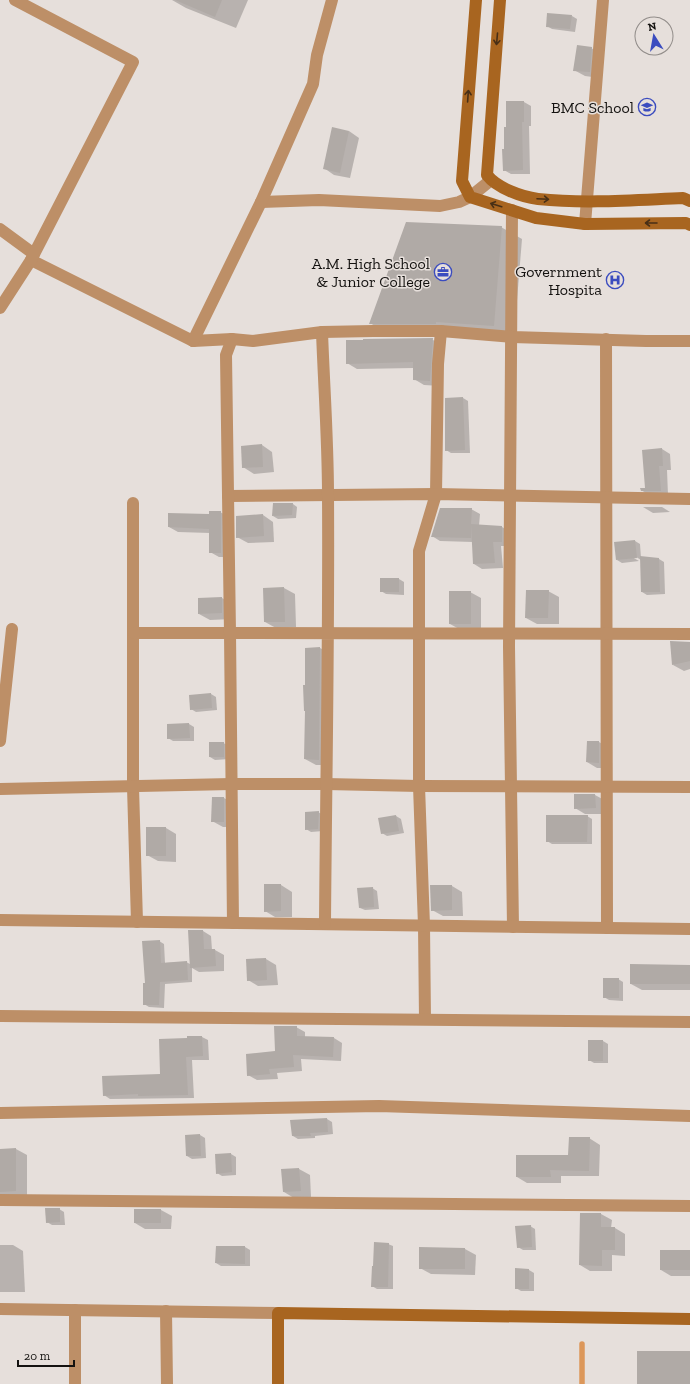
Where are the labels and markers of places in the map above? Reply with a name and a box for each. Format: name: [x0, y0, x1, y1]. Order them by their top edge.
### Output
school or university icon: BMC School: [637, 97, 657, 117]
place label: BMC School: [551, 98, 634, 117]
place label: A.M. High School & Junior College: [312, 254, 430, 291]
office icon: A.M. High School & Junior College: [433, 262, 453, 282]
place label: Government Hospita: [515, 262, 602, 299]
hospital icon: Government Hospita: [605, 270, 625, 290]

